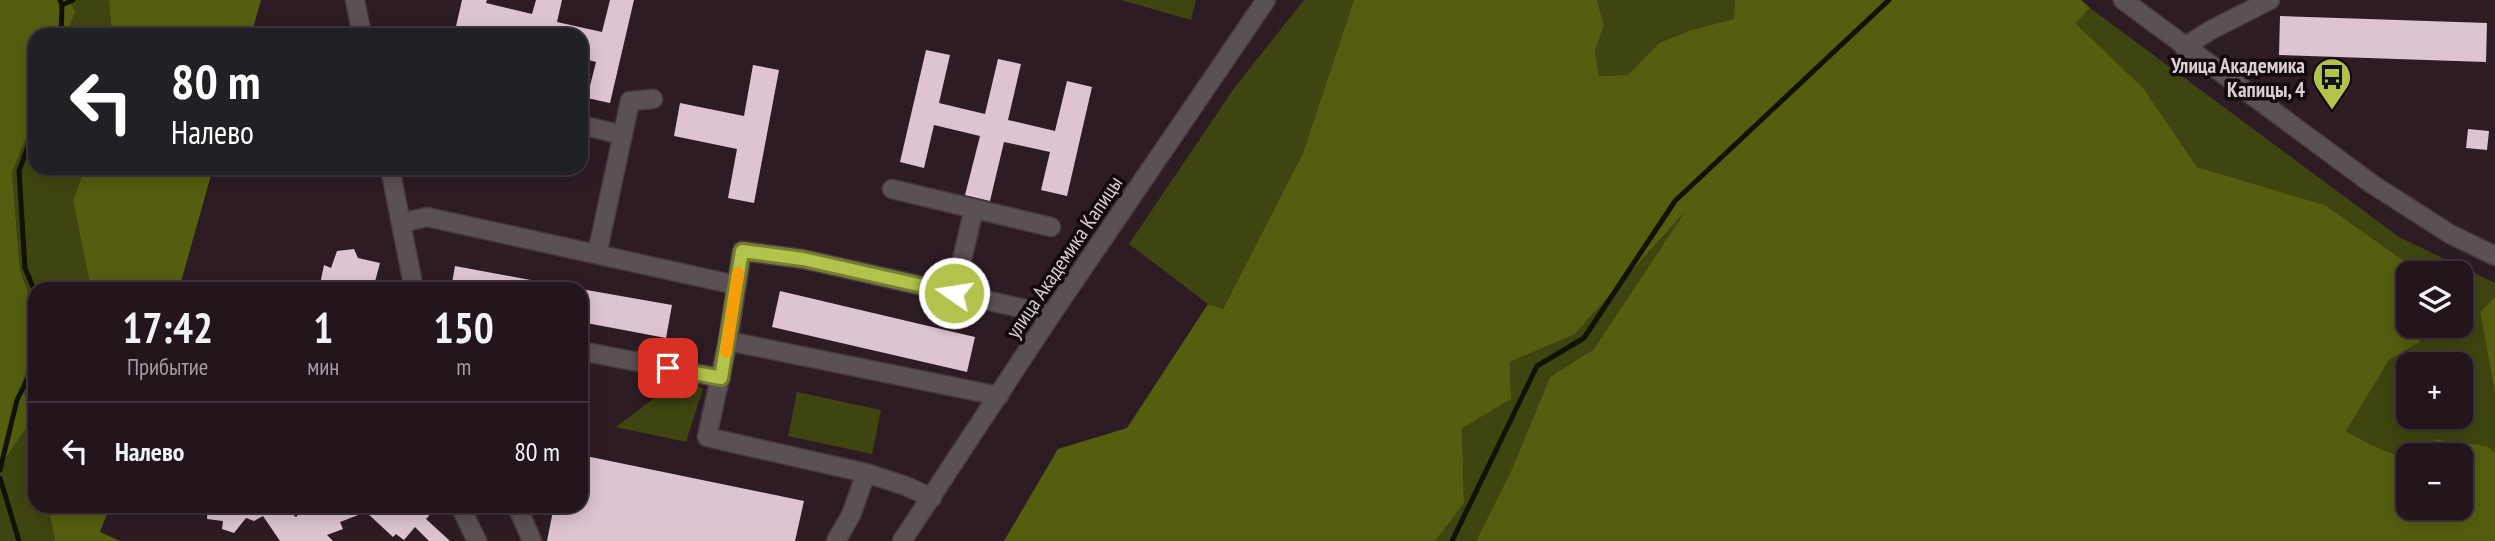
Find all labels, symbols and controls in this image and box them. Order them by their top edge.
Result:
text: 80 m [171,49,260,113]
place label: Улица Академика Капицы, 4 [2170,52,2305,103]
icon: left [56,56,147,147]
bus stop icon: Улица Академика Капицы, 4 [2311,56,2353,111]
text: Налево [171,111,254,153]
street label: улица Академика Капицы [1000,171,1128,343]
position arrow [917,256,991,330]
map controls [2396,261,2473,520]
button: layers [2396,261,2473,338]
text: 17:42 [122,300,213,355]
text: 1 [313,300,333,355]
text: 150 [434,300,494,355]
pin [638,338,698,398]
icon: arrive [649,349,687,387]
text: Прибытие [127,352,208,381]
text: мин [307,352,339,381]
text: m [456,352,471,381]
button: + [2396,352,2473,429]
icon: left [56,432,94,470]
text: Налево [115,435,184,468]
text: 80 m [514,435,560,468]
button: − [2396,443,2473,520]

